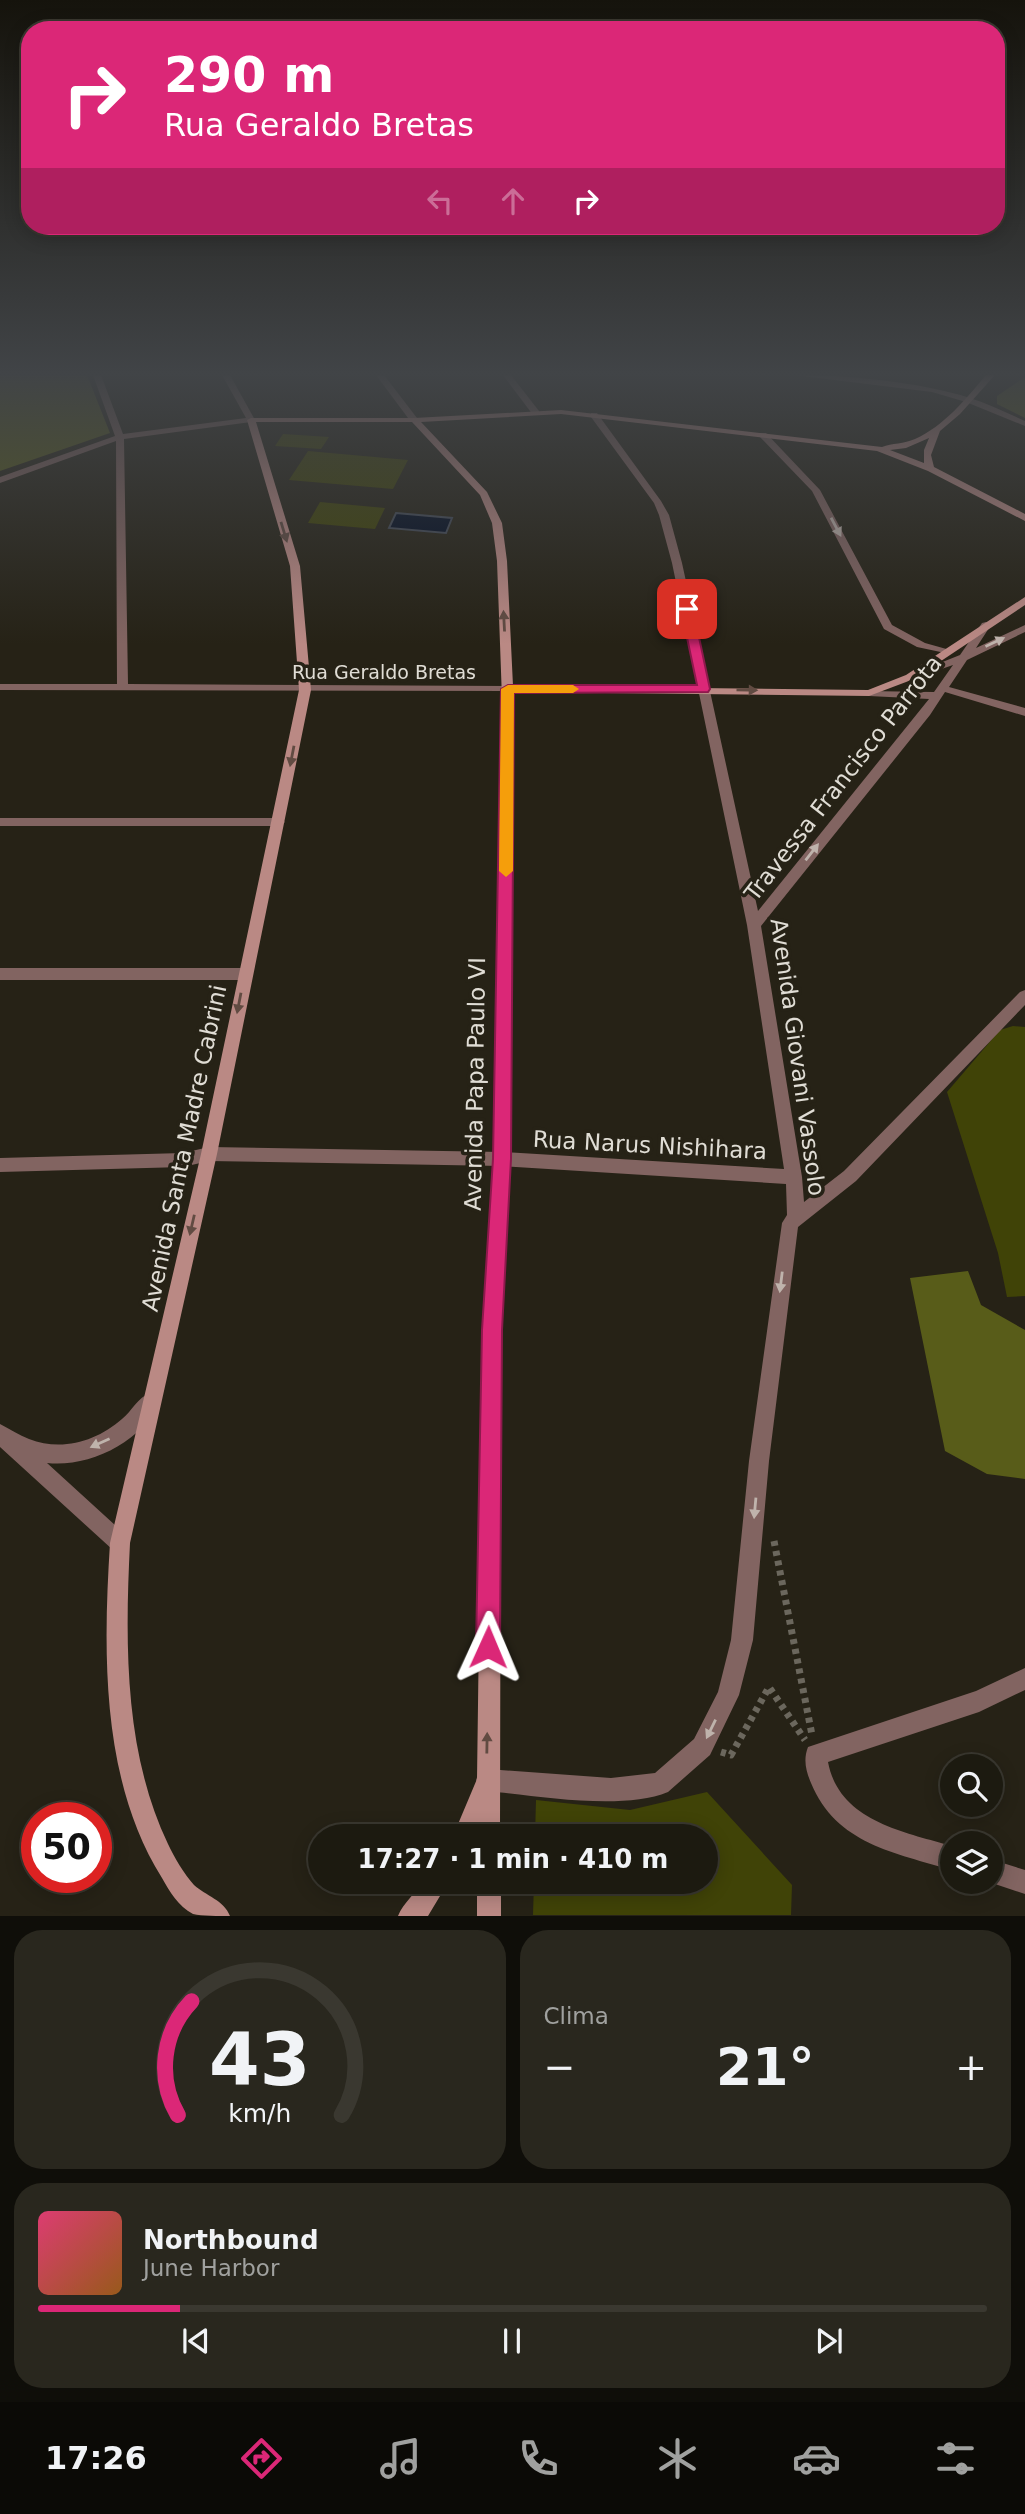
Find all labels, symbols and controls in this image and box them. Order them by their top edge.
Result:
text: 290 m [164,47,334,104]
icon: right [49,49,140,140]
text: Rua Geraldo Bretas [164,106,474,144]
icon: left [421,182,459,220]
icon: ahead [494,182,532,220]
icon: right [567,182,605,220]
one-way arrow [830,517,842,536]
one-way arrow [280,522,290,543]
pin [657,579,717,639]
icon: arrive [668,590,706,628]
one-way arrow [499,610,510,632]
one-way arrow [985,637,1005,648]
street label: Travessa Francisco Parrota [738,650,947,907]
street label: Rua Geraldo Bretas [292,661,476,683]
one-way arrow [737,684,759,696]
one-way arrow [286,745,297,767]
one-way arrow [804,844,819,862]
street label: Avenida Giovani Vassolo [766,917,830,1197]
street label: Avenida Papa Paulo VI [460,957,490,1211]
street label: Avenida Santa Madre Cabrini [137,982,231,1314]
one-way arrow [233,992,244,1014]
street label: Rua Narus Nishihara [532,1126,768,1164]
one-way arrow [186,1214,197,1236]
one-way arrow [776,1271,787,1293]
one-way arrow [89,1438,110,1449]
one-way arrow [749,1497,760,1519]
position arrow [451,1610,525,1684]
one-way arrow [706,1719,717,1739]
one-way arrow [481,1732,493,1754]
map controls [940,1754,1003,1894]
button: search [940,1754,1003,1817]
speed limit sign: 50 [21,1802,112,1893]
button: layers [940,1831,1003,1894]
text: 17:27 · 1 min · 410 m [358,1844,668,1874]
text: Clima [544,2003,609,2029]
text: 43 [209,2018,310,2103]
text: 21° [716,2037,814,2097]
text: − [544,2045,575,2089]
text: + [955,2045,987,2089]
text: km/h [228,2099,291,2128]
text: Northbound [143,2225,319,2255]
text: June Harbor [143,2255,279,2281]
icon: previous [177,2322,215,2360]
icon: pause [493,2322,531,2360]
icon: next [810,2322,848,2360]
icon: directions [237,2434,286,2483]
icon: music [376,2434,425,2483]
icon: phone [514,2434,563,2483]
icon: climate [653,2434,702,2483]
icon: car [792,2434,841,2483]
icon: filters [931,2434,980,2483]
text: 17:26 [45,2439,147,2477]

